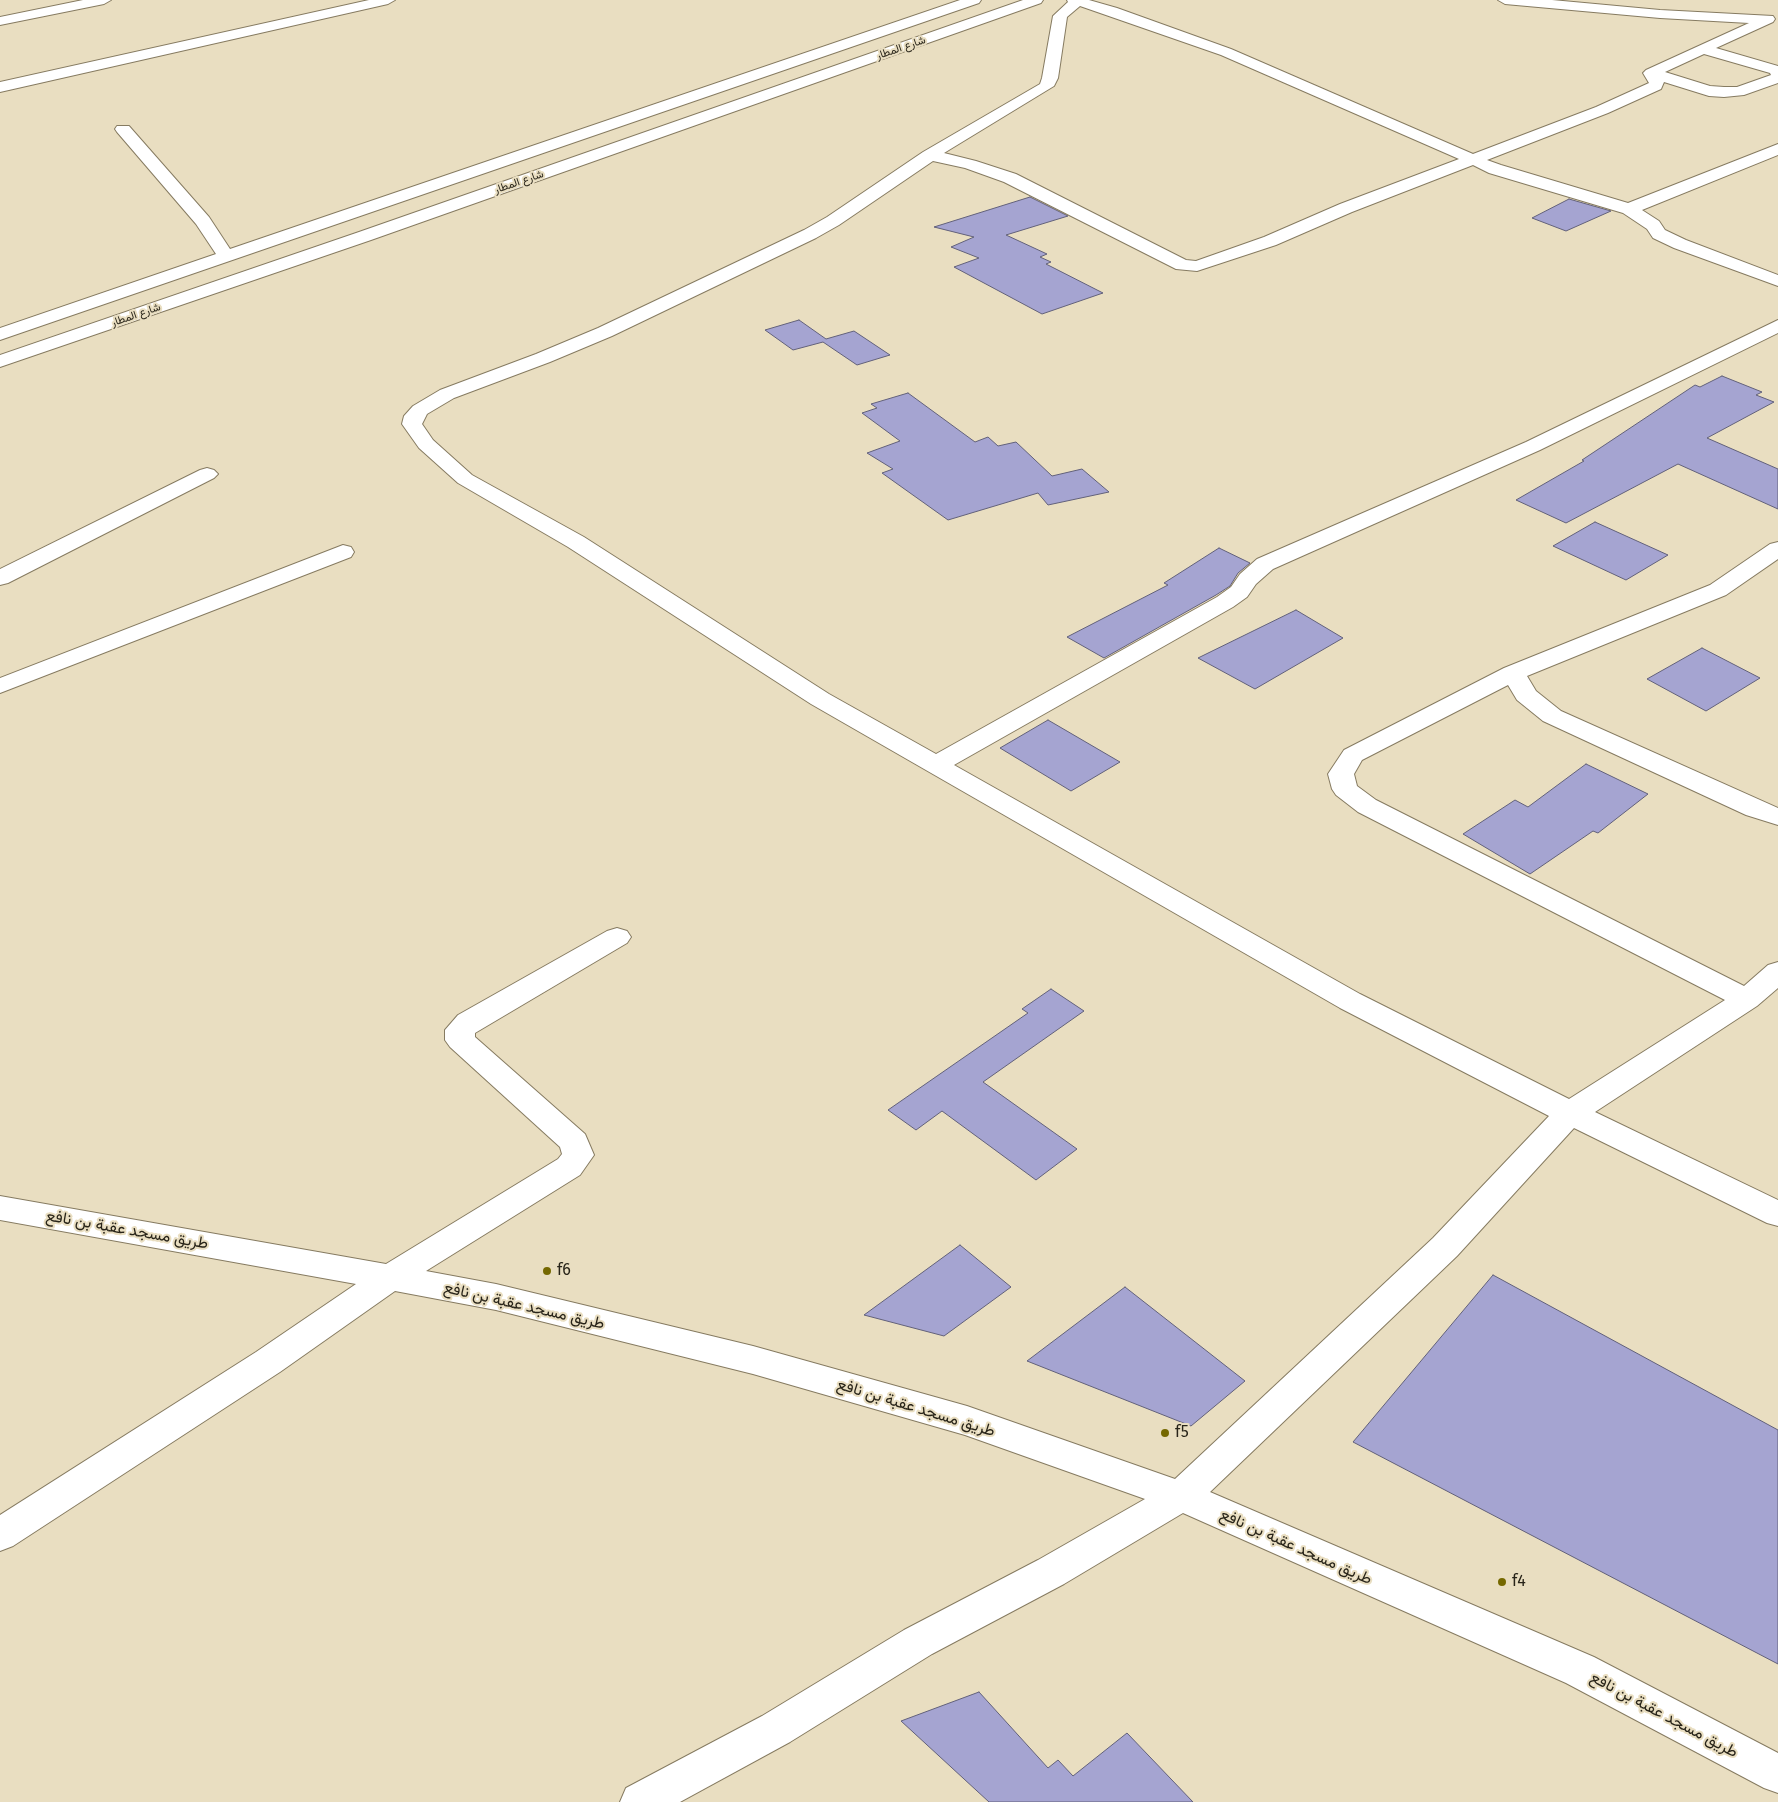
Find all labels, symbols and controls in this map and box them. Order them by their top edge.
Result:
street label: شارع المطار [875,33,927,63]
street label: شارع المطار [493,167,545,197]
street label: شارع المطار [110,300,162,330]
street label: طريق مسجد عقبة بن نافع [44,1206,210,1254]
place label: f6 [557,1261,571,1281]
marker: f6 [541,1265,553,1277]
street label: طريق مسجد عقبة بن نافع [442,1278,606,1334]
street label: طريق مسجد عقبة بن نافع [835,1375,997,1441]
place label: f5 [1175,1423,1189,1443]
marker: f5 [1159,1427,1171,1439]
street label: طريق مسجد عقبة بن نافع [1217,1505,1375,1589]
place label: f4 [1512,1572,1526,1592]
marker: f4 [1496,1576,1508,1588]
street label: طريق مسجد عقبة بن نافع [1587,1668,1741,1762]

